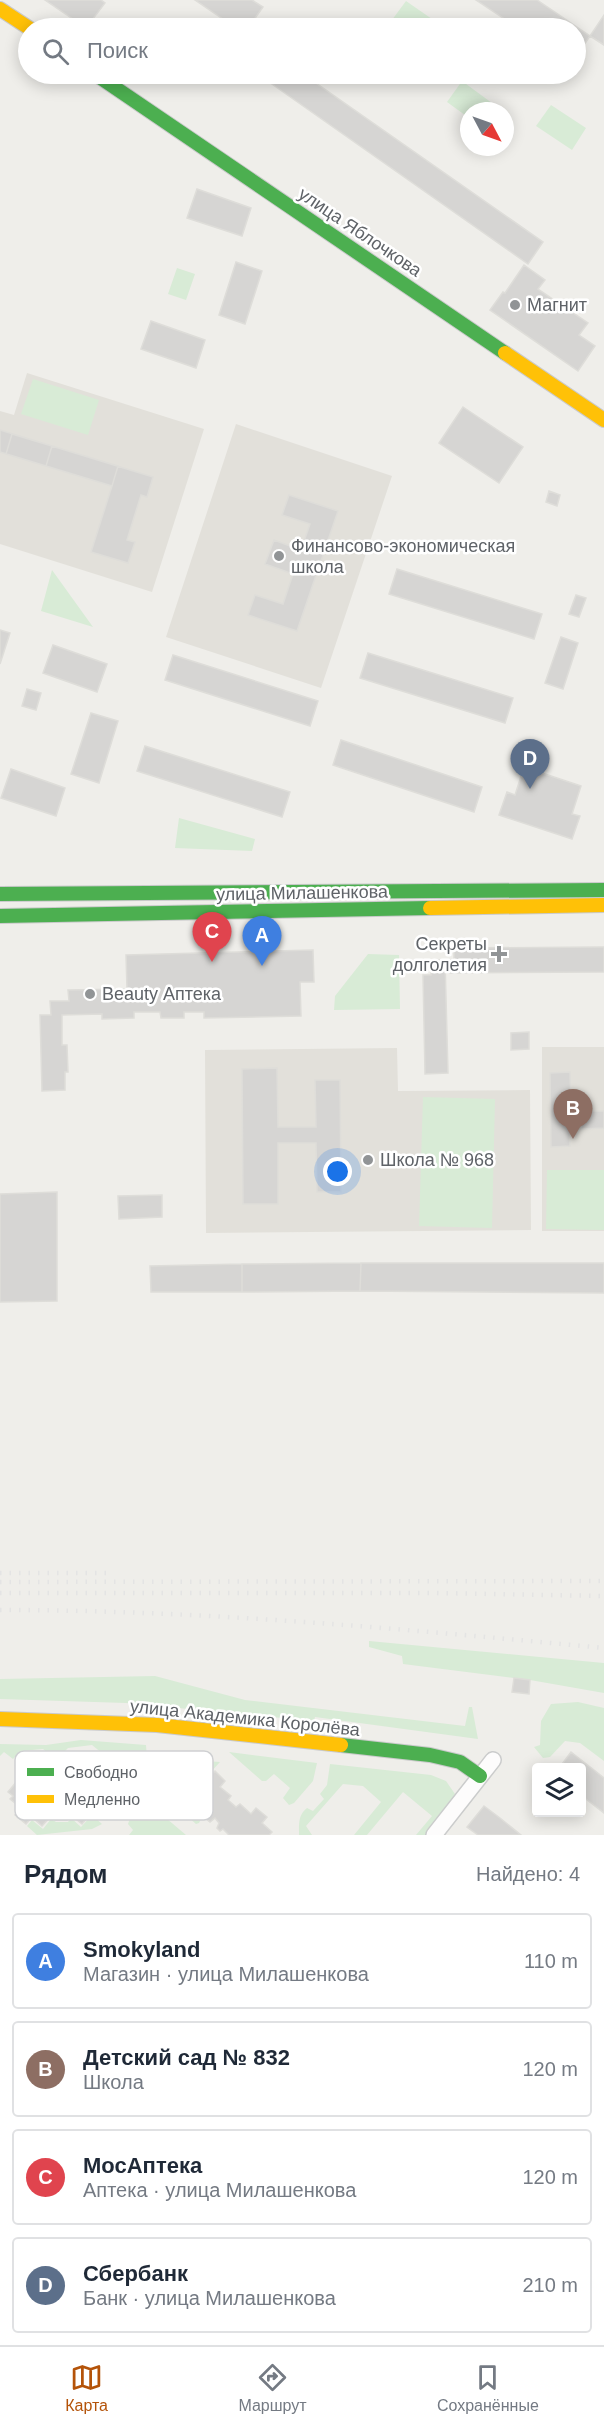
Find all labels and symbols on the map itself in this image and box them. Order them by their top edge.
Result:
north arrow [460,102,514,156]
street label: улица Яблочкова [295,183,426,281]
place label: Магнит [527,295,587,315]
marker: Магнит [508,298,522,312]
place label: Финансово-экономическая школа [291,536,515,577]
marker: Финансово-экономическая школа [272,549,286,563]
pin: D [510,740,550,789]
street label: улица Милашенкова [216,881,389,904]
pin: C [192,912,232,962]
pin: A [242,916,282,966]
place label: Секреты долголетия [393,934,487,975]
marker: Секреты долголетия [492,947,506,961]
place label: Beauty Аптека [102,984,222,1004]
marker: Beauty Аптека [83,987,97,1001]
pin: B [554,1090,592,1139]
place label: Школа № 968 [380,1150,494,1170]
marker: Школа № 968 [361,1153,375,1167]
your location [323,1157,352,1186]
street label: улица Академика Королёва [129,1696,362,1740]
legend [15,1751,213,1820]
text: Свободно [64,1764,138,1781]
text: Медленно [64,1791,140,1808]

